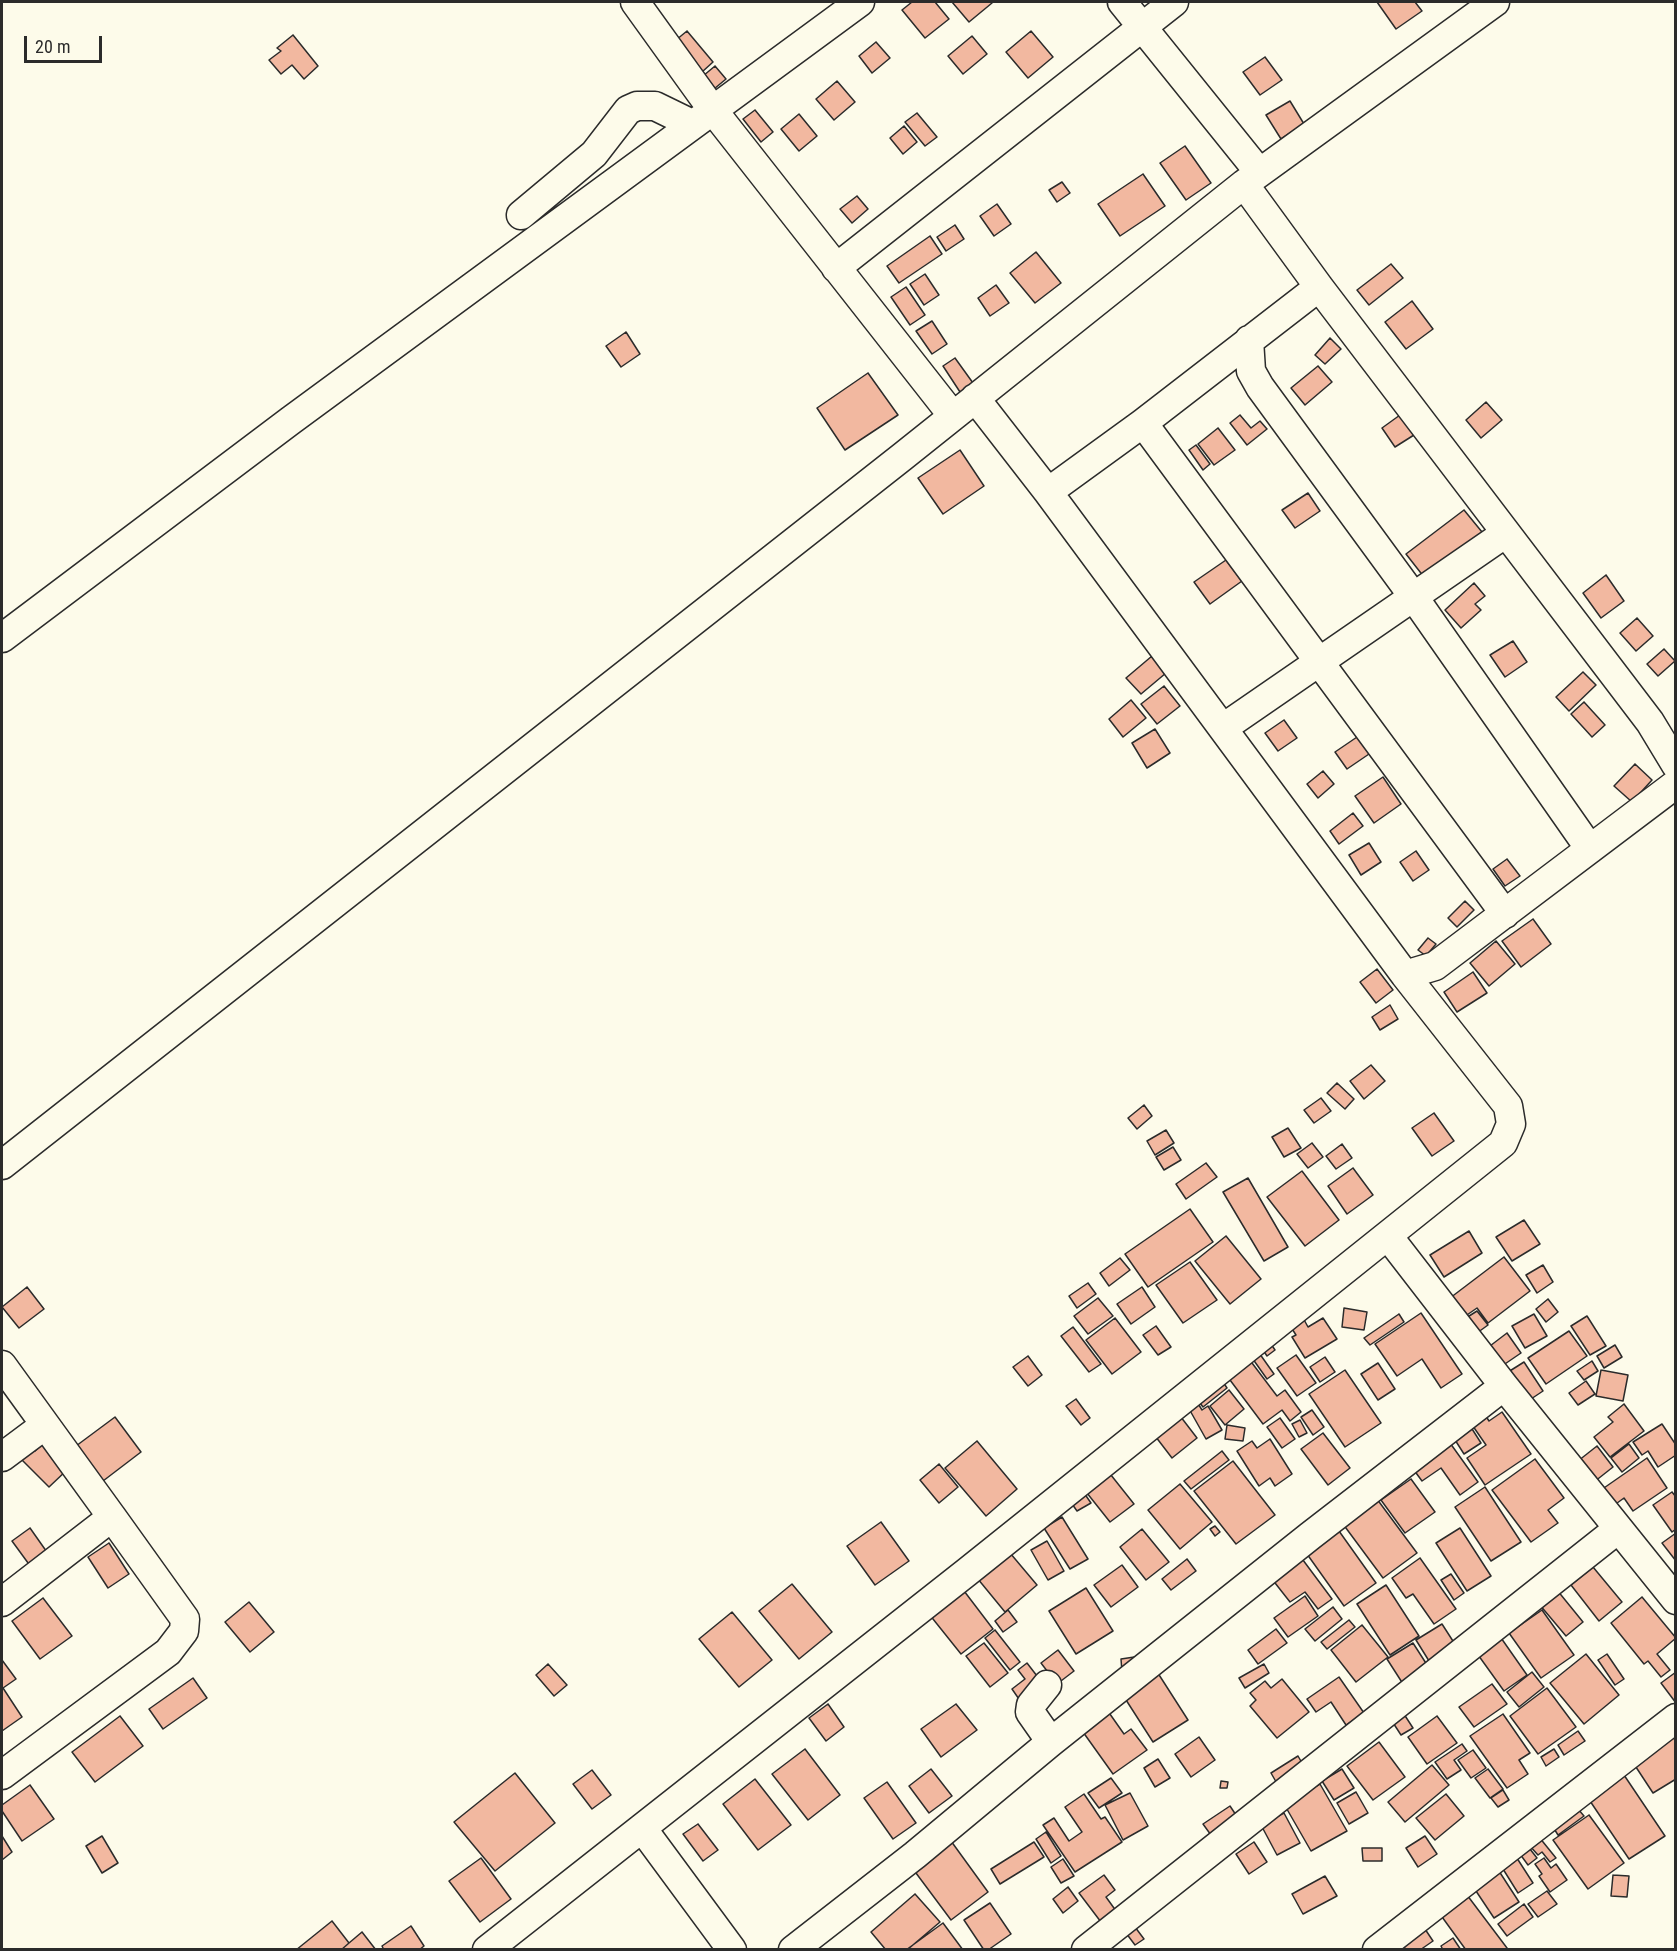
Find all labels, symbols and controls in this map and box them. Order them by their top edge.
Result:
scale bar [27,24,105,62]
text: 20 m [35,36,70,57]

